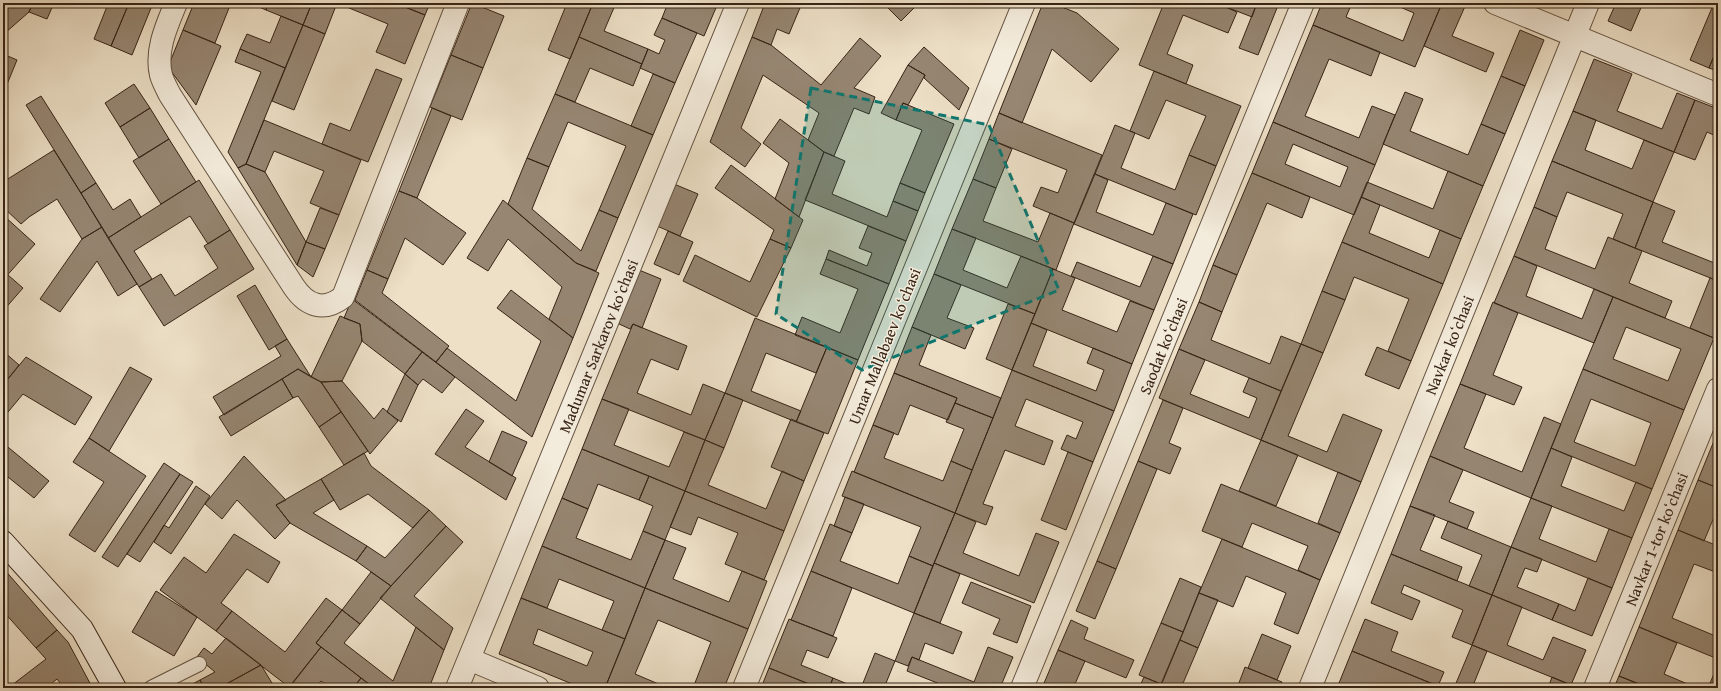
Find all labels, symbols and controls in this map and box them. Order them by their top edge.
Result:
street label: Madumar Sarkarov koʻchasi [552,255,644,437]
street label: Umar Mallabaev koʻchasi [842,264,927,428]
street label: Navkar koʻchasi [1418,291,1480,398]
street label: Saodat koʻchasi [1133,293,1194,398]
street label: Navkar 1-tor koʻchasi [1618,468,1694,610]

